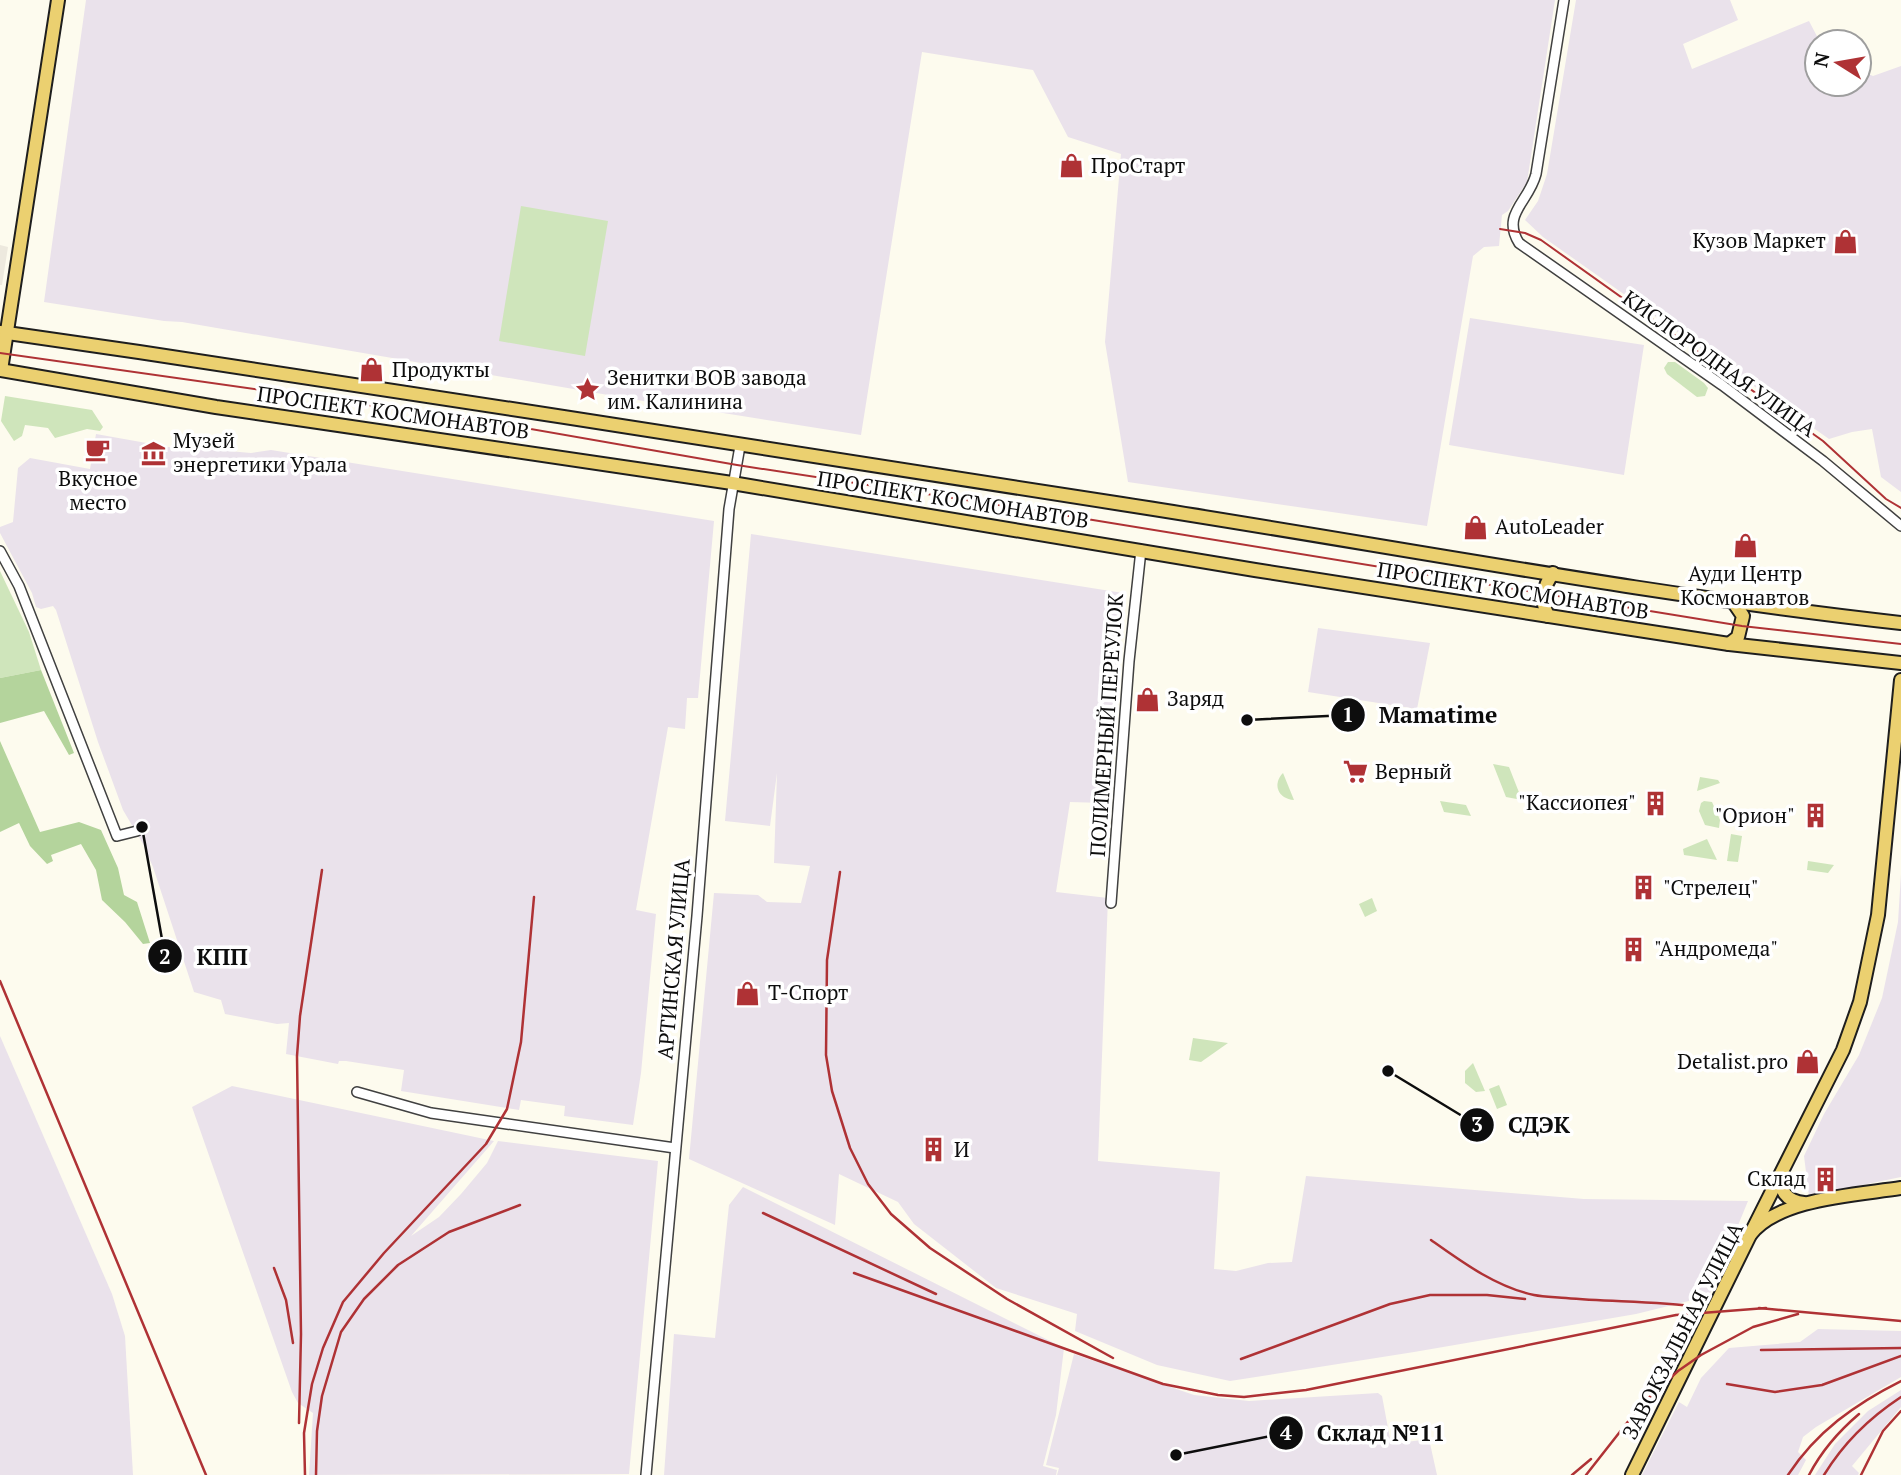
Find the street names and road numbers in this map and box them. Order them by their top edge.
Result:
street label: КИСЛОРОДНАЯ УЛИЦА [1617,283,1822,443]
street label: ПРОСПЕКТ КОСМОНАВТОВ [255,379,531,445]
street label: ПРОСПЕКТ КОСМОНАВТОВ [815,464,1091,534]
street label: ПРОСПЕКТ КОСМОНАВТОВ [1375,555,1651,625]
street label: ПОЛИМЕРНЫЙ ПЕРЕУЛОК [1083,592,1129,858]
street label: АРТИНСКАЯ УЛИЦА [650,857,696,1061]
street label: ЗАВОКЗАЛЬНАЯ УЛИЦА [1615,1217,1749,1444]

